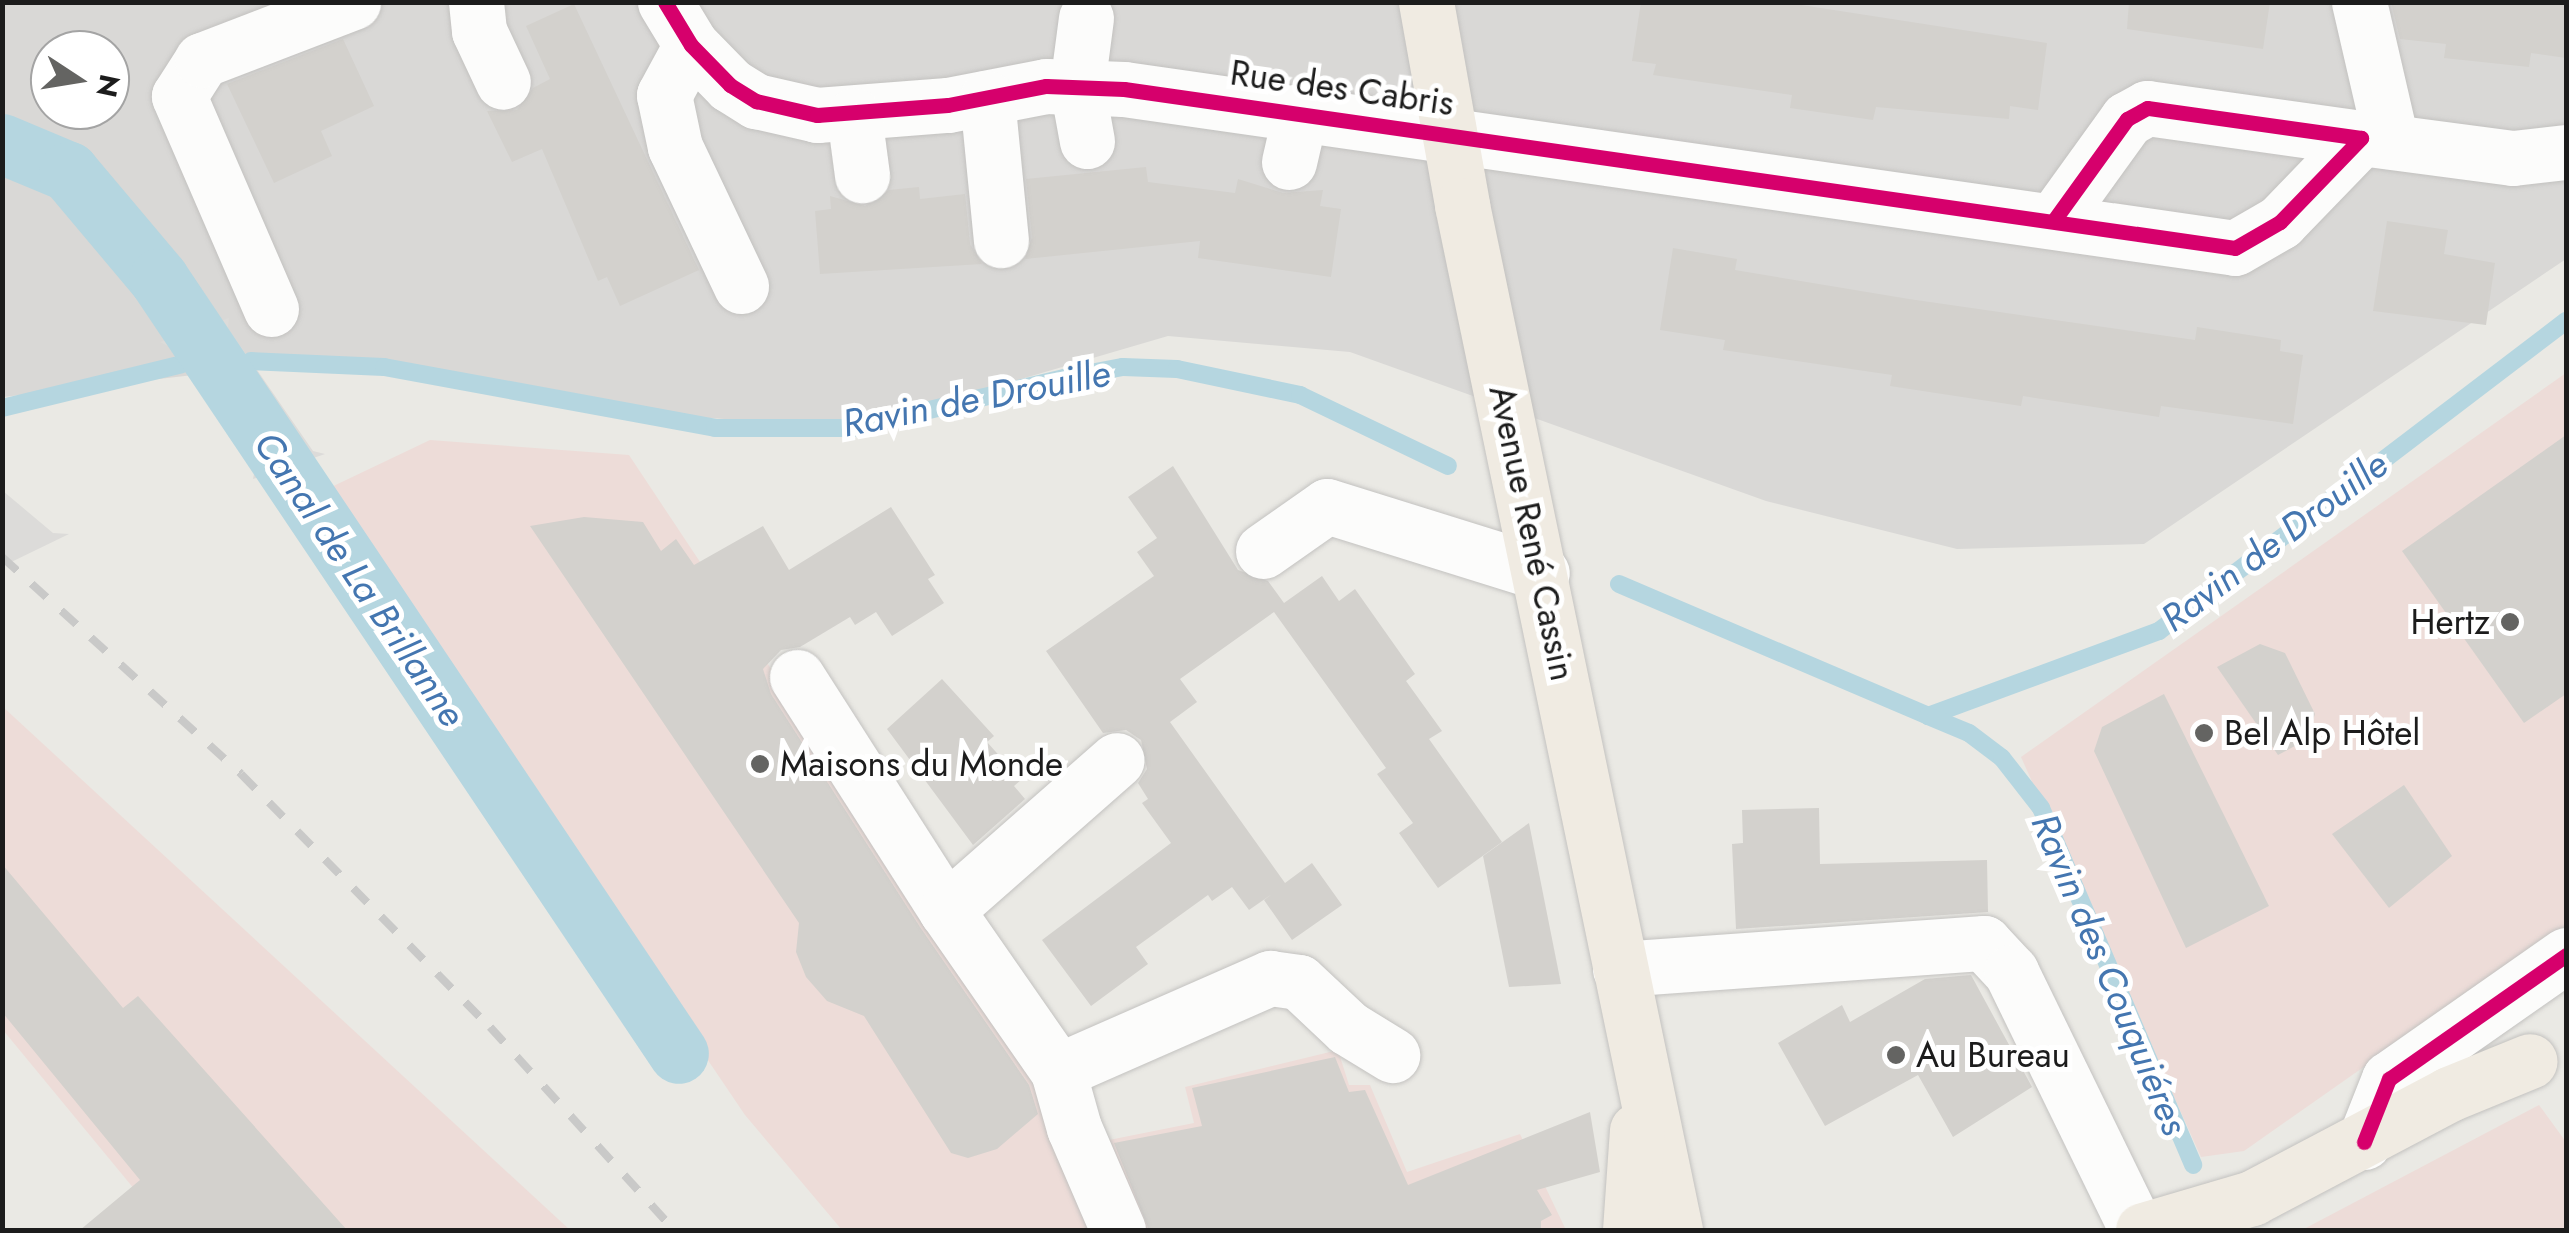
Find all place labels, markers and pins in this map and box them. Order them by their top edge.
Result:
place label: Hertz [2410,601,2490,643]
marker: Hertz [2499,611,2521,633]
place label: Bel Alp Hôtel [2224,712,2420,754]
marker: Bel Alp Hôtel [2193,722,2215,744]
place label: Maisons du Monde [780,743,1063,785]
marker: Maisons du Monde [749,753,771,775]
place label: Au Bureau [1916,1034,2070,1076]
marker: Au Bureau [1885,1044,1907,1066]

